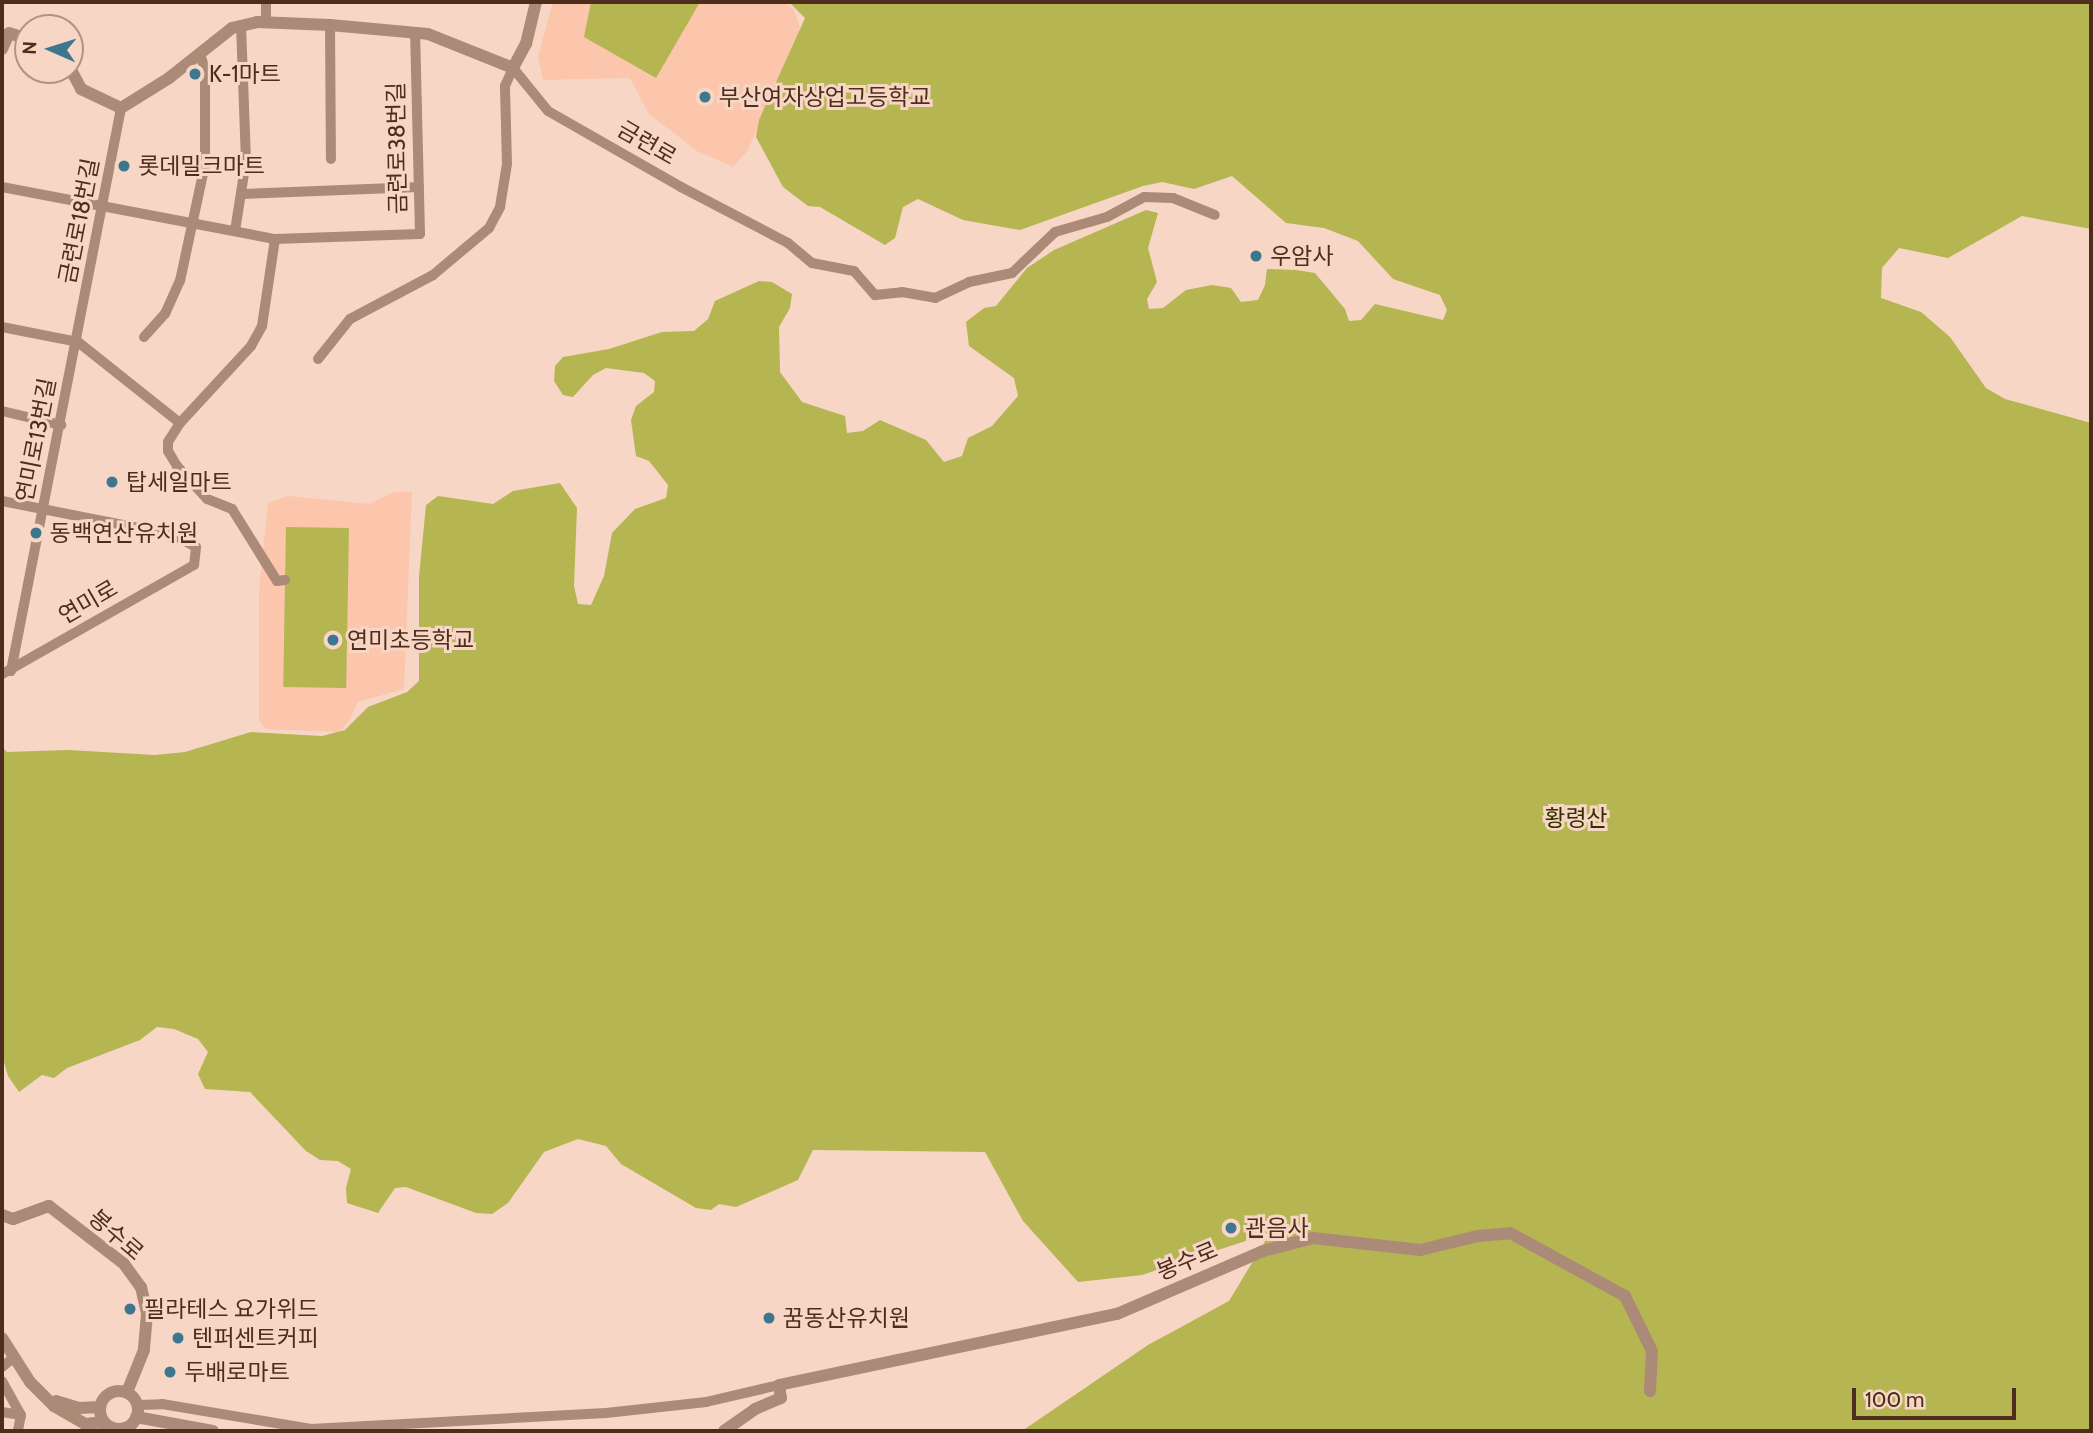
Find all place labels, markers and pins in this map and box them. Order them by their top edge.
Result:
place label: K-1마트 [209,60,281,88]
marker: K-1마트 [187,66,203,82]
place label: 부산여자상업고등학교 [719,83,931,111]
marker: 부산여자상업고등학교 [697,89,713,105]
place label: 롯데밀크마트 [138,152,265,180]
marker: 롯데밀크마트 [116,158,132,174]
place label: 우암사 [1270,242,1333,270]
marker: 우암사 [1248,248,1264,264]
place label: 탑세일마트 [126,468,232,496]
marker: 탑세일마트 [104,474,120,490]
place label: 동백연산유치원 [50,519,198,547]
marker: 동백연산유치원 [28,525,44,541]
place label: 연미초등학교 [347,626,474,654]
marker: 연미초등학교 [325,632,341,648]
place label: 관음사 [1245,1214,1308,1242]
marker: 관음사 [1223,1220,1239,1236]
place label: 필라테스 요가위드 [144,1295,318,1323]
marker: 필라테스 요가위드 [122,1301,138,1317]
place label: 꿈동산유치원 [783,1304,910,1332]
marker: 꿈동산유치원 [761,1310,777,1326]
place label: 텐퍼센트커피 [192,1324,319,1352]
marker: 텐퍼센트커피 [170,1330,186,1346]
place label: 두배로마트 [184,1358,290,1386]
marker: 두배로마트 [162,1364,178,1380]

